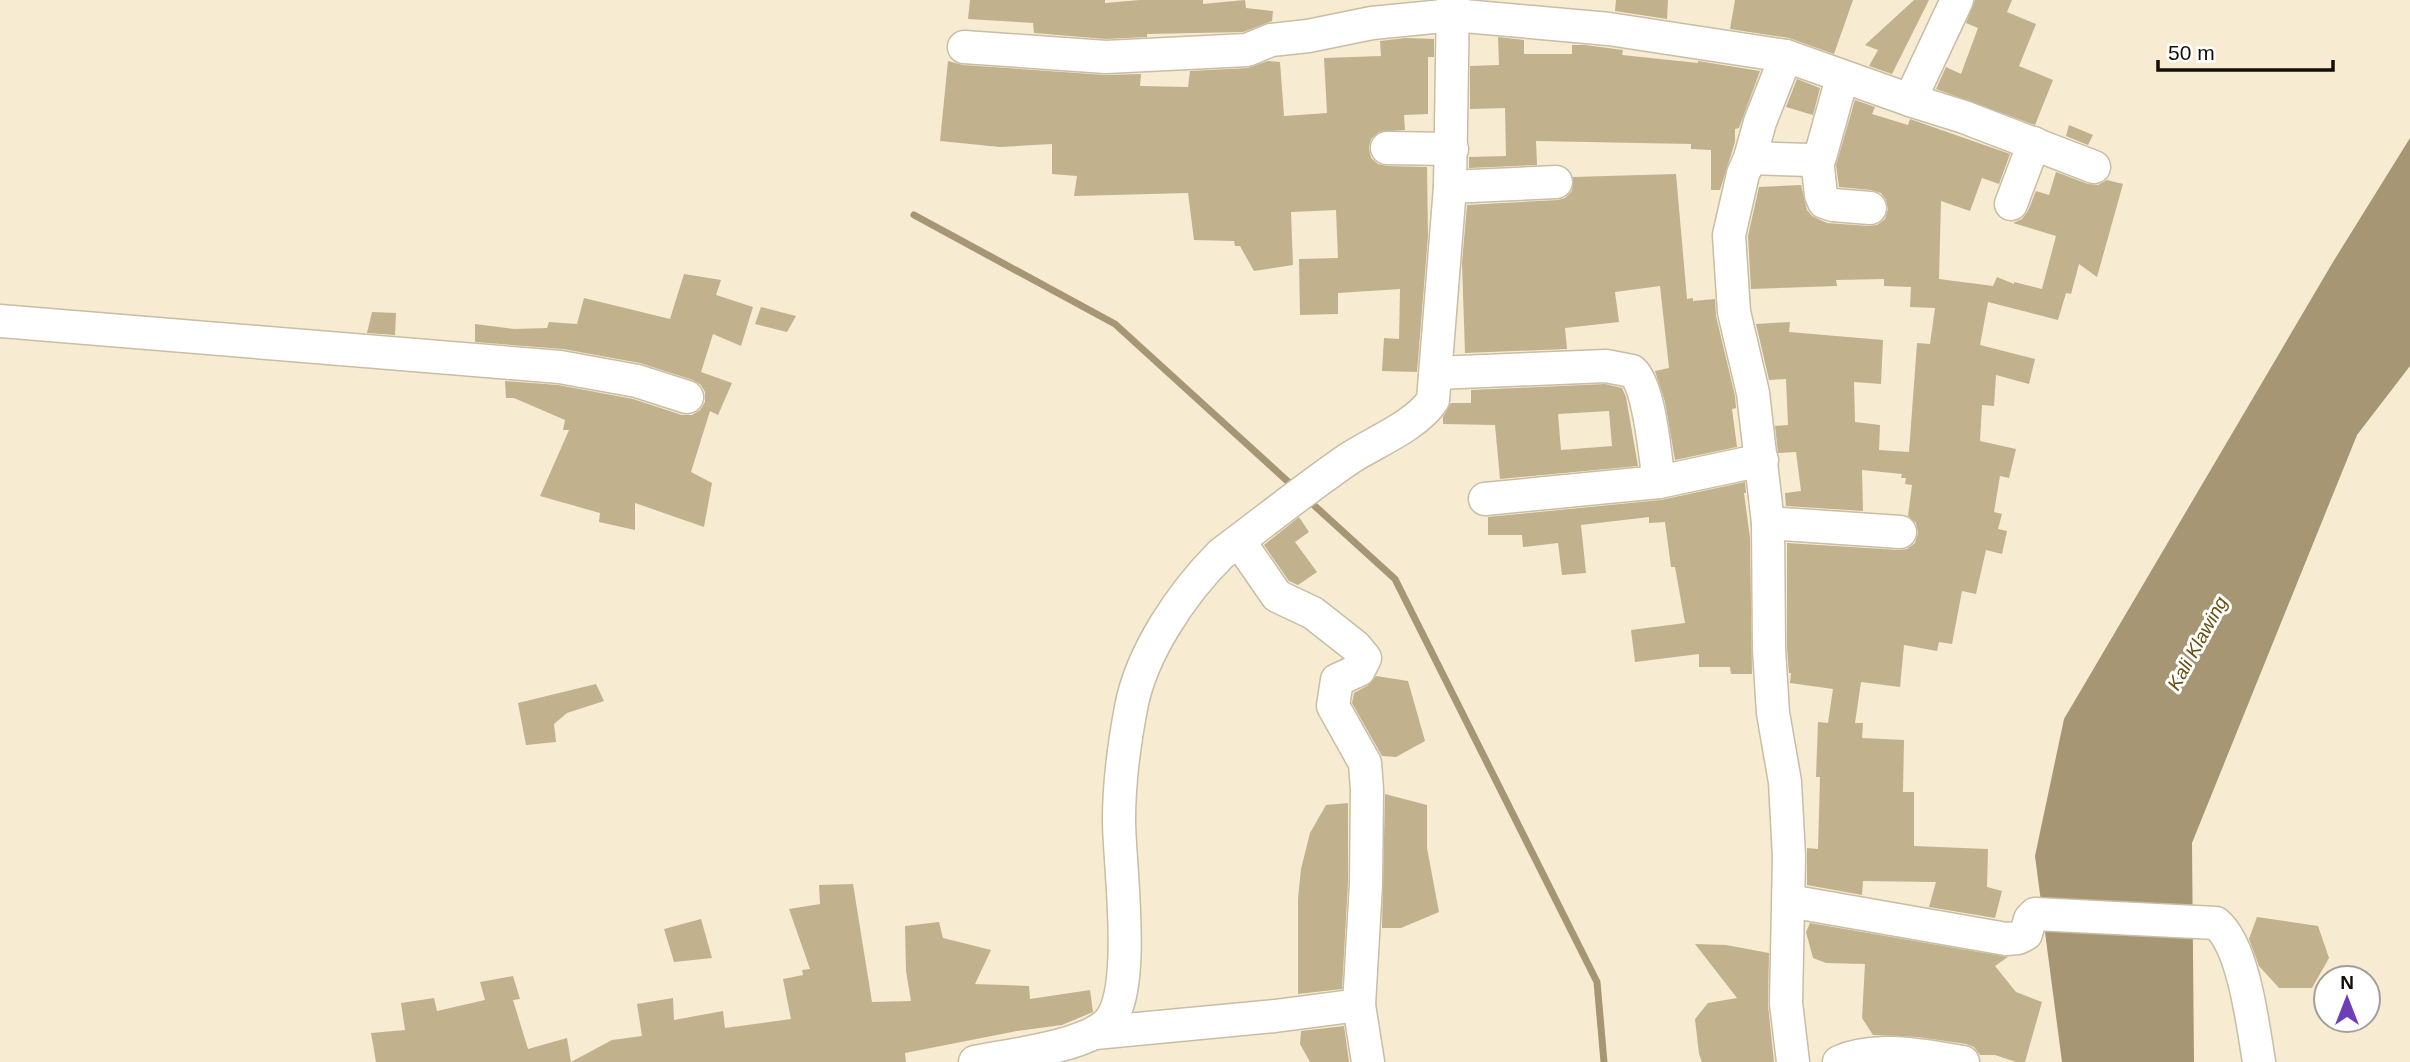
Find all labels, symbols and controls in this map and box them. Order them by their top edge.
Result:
scale bar [2158,28,2333,72]
text: 50 m [2168,41,2215,64]
water label: Kali Klawing [2163,593,2232,694]
north arrow [2312,964,2382,1034]
text: N [2340,972,2354,993]

